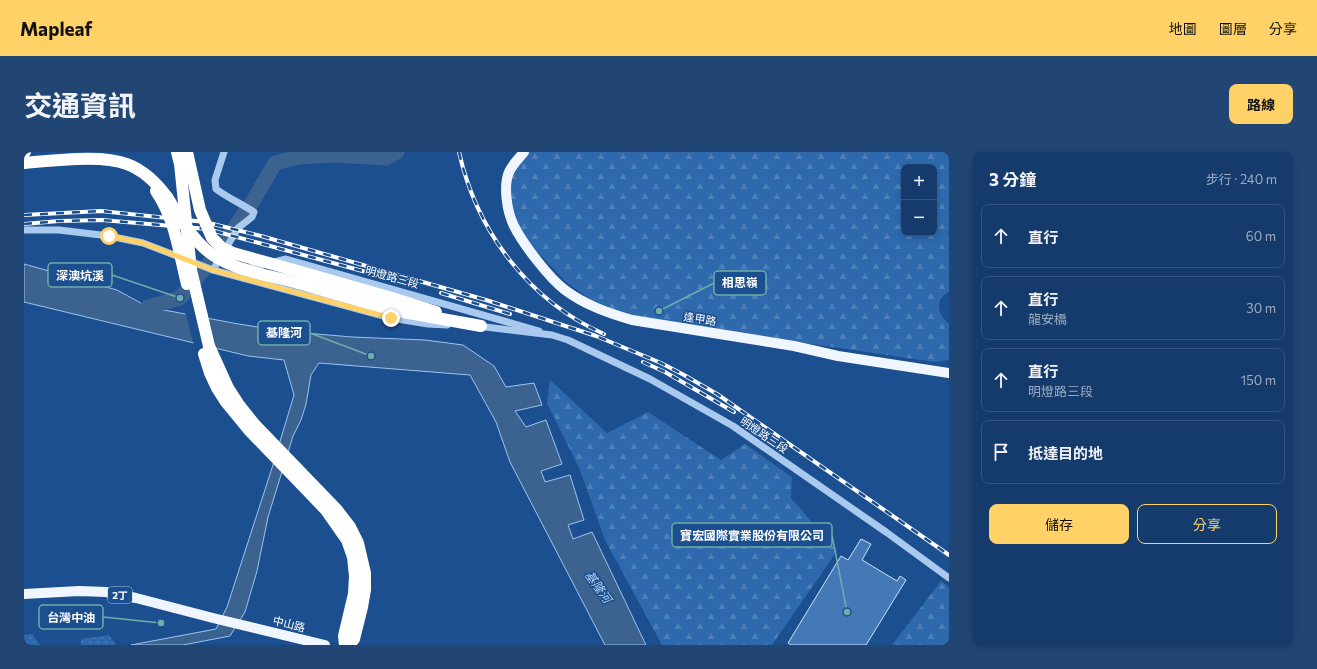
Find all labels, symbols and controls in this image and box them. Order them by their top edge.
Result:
text: Mapleaf [20,17,92,40]
text: 地圖 [1169,20,1197,37]
text: 圖層 [1219,20,1247,37]
text: 分享 [1269,20,1297,37]
button: 路線 [1229,84,1293,124]
text: 交通資訊 [24,88,136,122]
map controls [901,164,937,236]
button: + [901,164,937,200]
text: 3 分鐘 [989,169,1036,190]
text: 步行 · 240 m [1206,171,1277,187]
button: − [901,200,937,236]
icon: ahead [990,225,1012,247]
route start [100,227,118,245]
text: 直行 [1028,228,1058,246]
text: 60 m [1246,228,1276,244]
callout: 深澳坑溪 [48,263,112,287]
street label: 明燈路三段 [364,263,420,290]
text: 深澳坑溪 [56,268,104,282]
callout: 相思嶺 [714,271,766,295]
text: 相思嶺 [722,275,758,289]
text: 直行 [1028,290,1058,308]
icon: ahead [990,297,1012,319]
text: 30 m [1246,300,1276,316]
route end [382,309,400,327]
street label: 逢甲路 [683,310,717,328]
text: 龍安橋 [1028,311,1067,327]
callout: 基隆河 [258,321,310,345]
text: 基隆河 [266,325,302,339]
text: 直行 [1028,362,1058,380]
icon: ahead [990,369,1012,391]
text: 150 m [1241,372,1276,388]
text: 明燈路三段 [1028,383,1093,399]
street label: 明燈路三段 [738,414,791,455]
icon: arrive [990,441,1012,463]
text: 抵達目的地 [1028,444,1103,462]
button: 儲存 [989,504,1129,544]
button: 分享 [1137,504,1277,544]
callout: 寶宏國際實業股份有限公司 [672,523,832,547]
text: 寶宏國際實業股份有限公司 [680,528,824,542]
water label: 基隆河 [583,568,616,607]
road number: 2丁 [108,587,132,603]
callout: 台灣中油 [39,605,103,629]
text: 台灣中油 [47,610,95,624]
street label: 中山路 [272,613,307,634]

